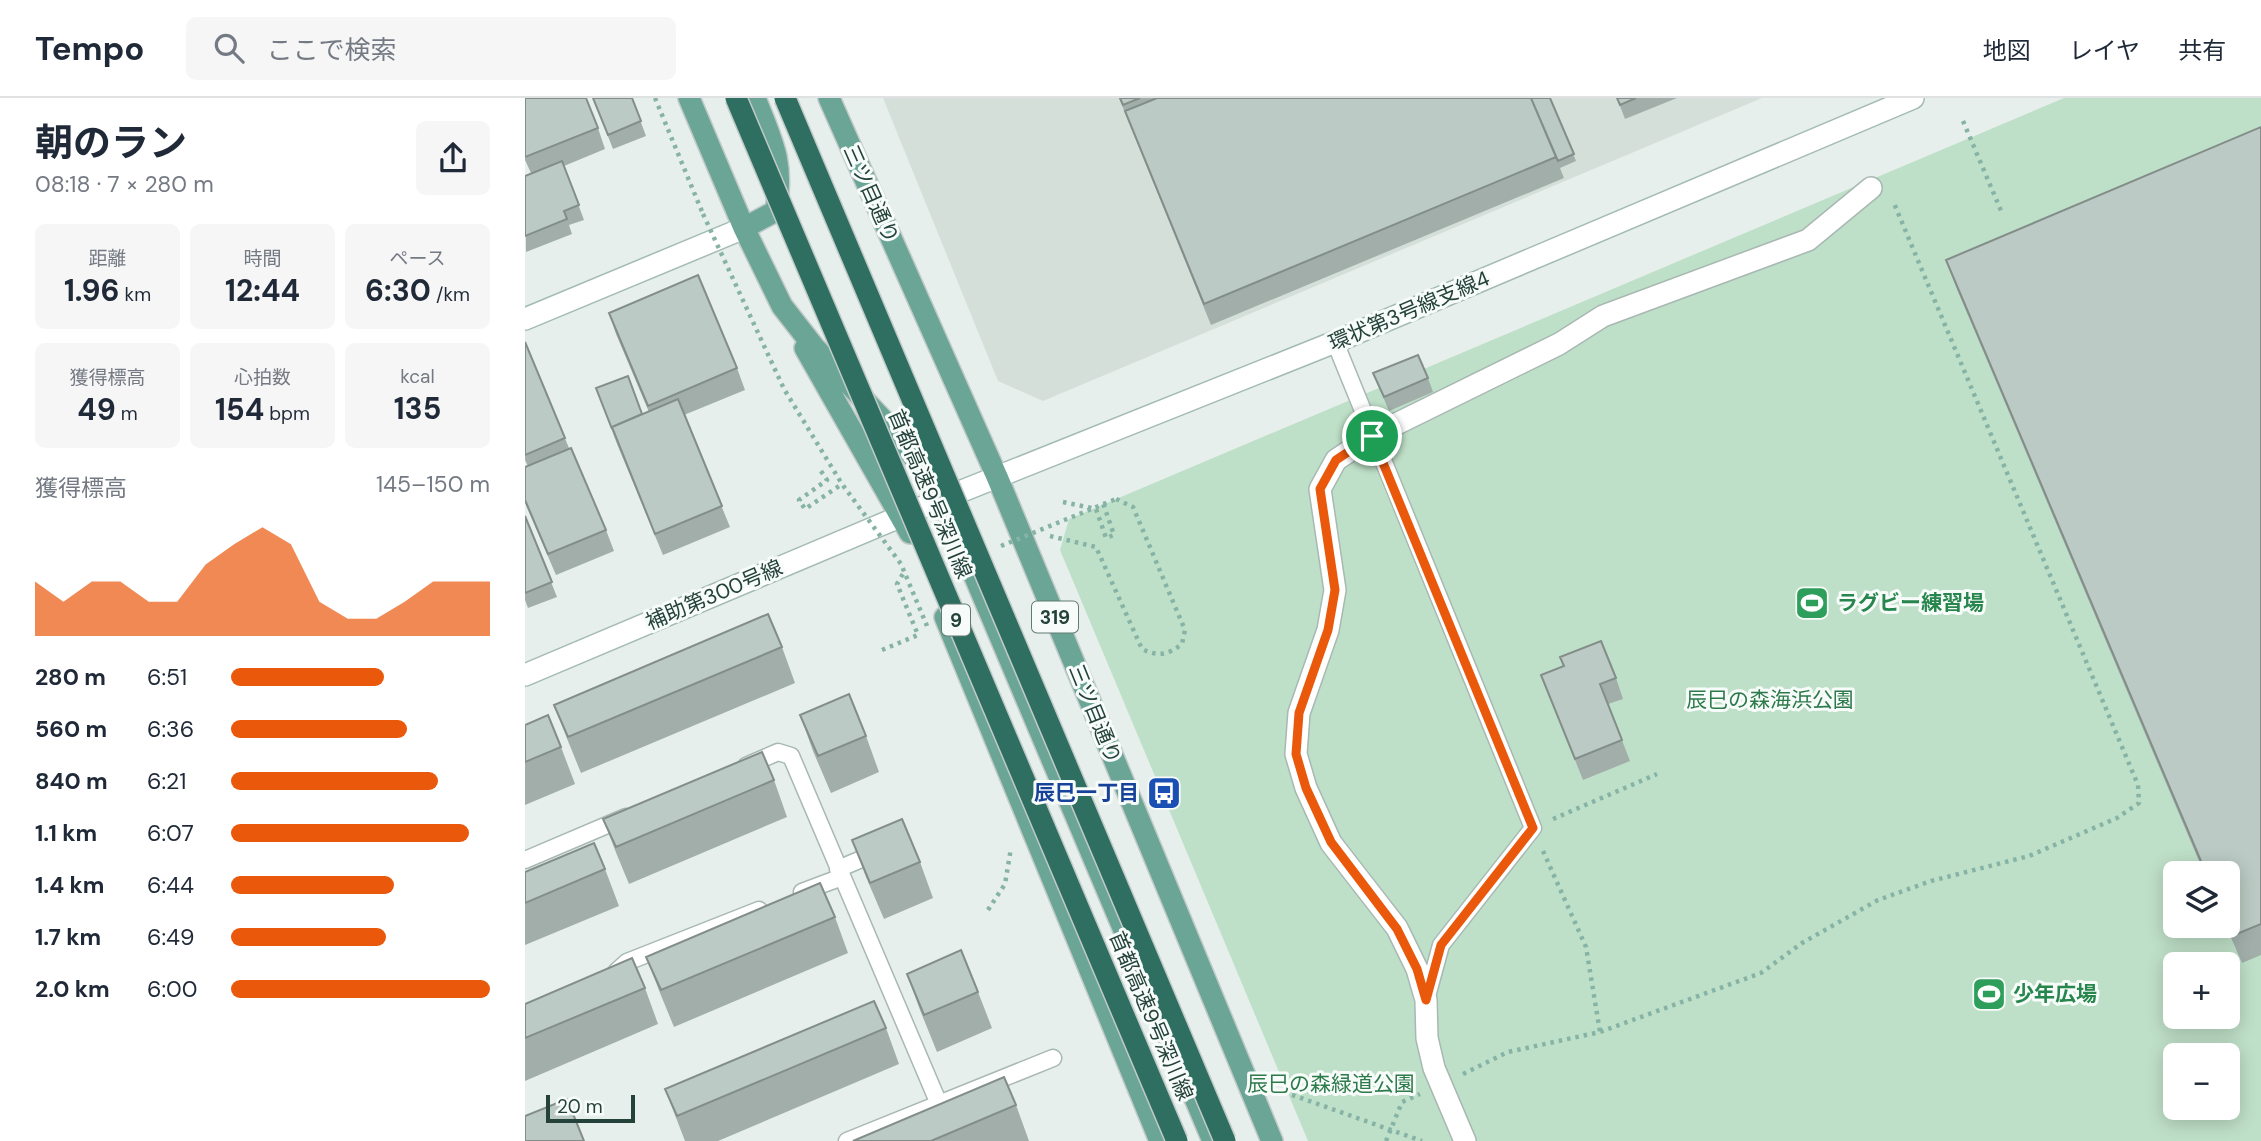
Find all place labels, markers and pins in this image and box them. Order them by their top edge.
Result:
pin [1342,406,1402,466]
sports icon: ラグビー練習場 [1793,584,1831,622]
place label: ラグビー練習場 [1837,589,1984,617]
bus stop icon: 辰巳一丁目 [1145,774,1183,812]
place label: 辰巳一丁目 [1034,779,1139,807]
sports icon: 少年広場 [1970,975,2008,1013]
place label: 少年広場 [2013,980,2097,1008]

